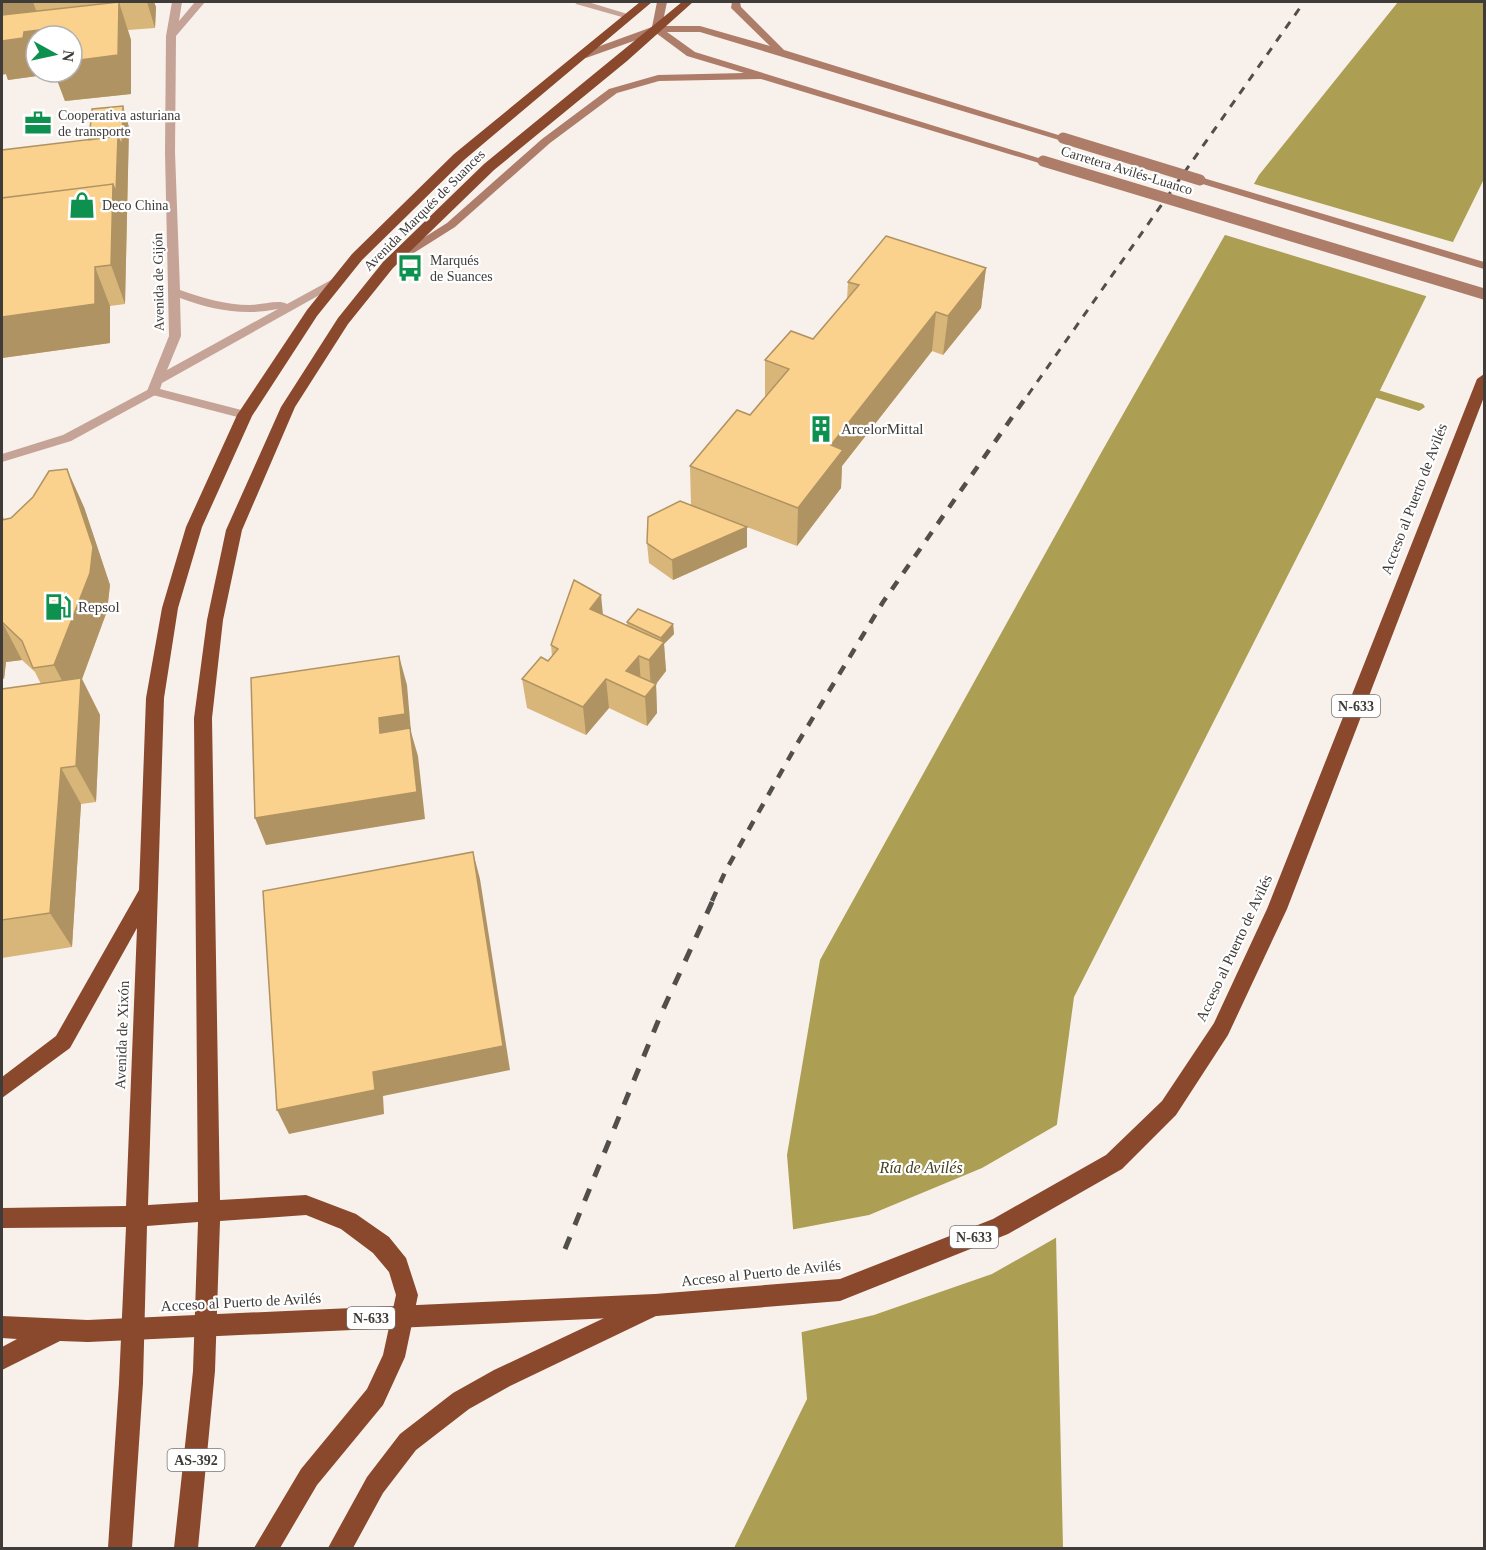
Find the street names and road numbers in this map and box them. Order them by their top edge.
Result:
street label: Carretera Avilés-Luanco [1059,143,1195,198]
street label: Avenida Marqués de Suances [360,146,488,274]
street label: Avenida de Gijón [150,233,167,331]
street label: Acceso al Puerto de Avilés [1378,421,1450,577]
road number: N-633 [1332,695,1380,717]
street label: Acceso al Puerto de Avilés [1193,872,1275,1024]
street label: Avenida de Xixón [112,980,132,1090]
road number: N-633 [950,1226,998,1248]
street label: Acceso al Puerto de Avilés [680,1257,842,1289]
street label: Acceso al Puerto de Avilés [160,1290,322,1314]
road number: N-633 [347,1307,395,1329]
road number: AS-392 [168,1449,224,1471]

